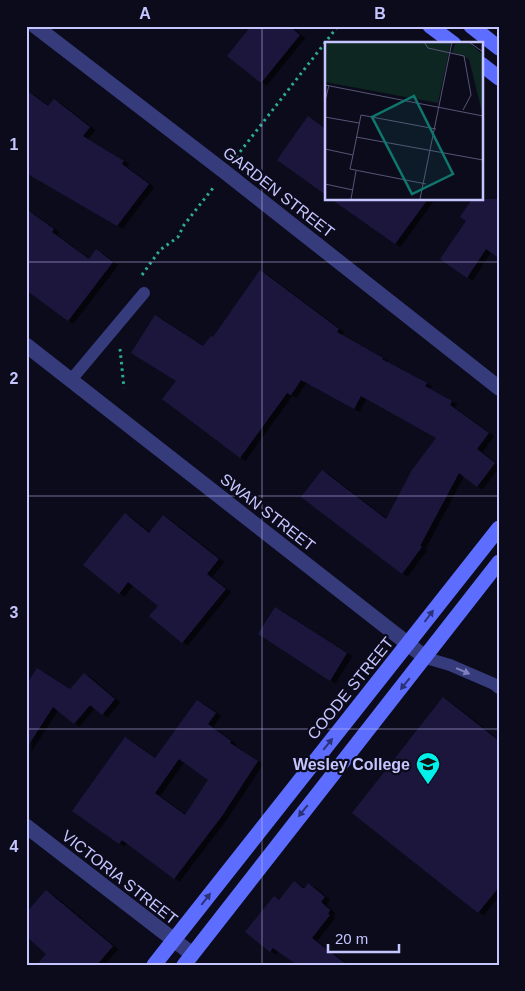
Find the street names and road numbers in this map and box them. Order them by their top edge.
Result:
street label: GARDEN STREET [220,144,338,241]
street label: SWAN STREET [217,470,318,555]
street label: COODE STREET [304,634,397,743]
street label: VICTORIA STREET [59,827,181,928]

